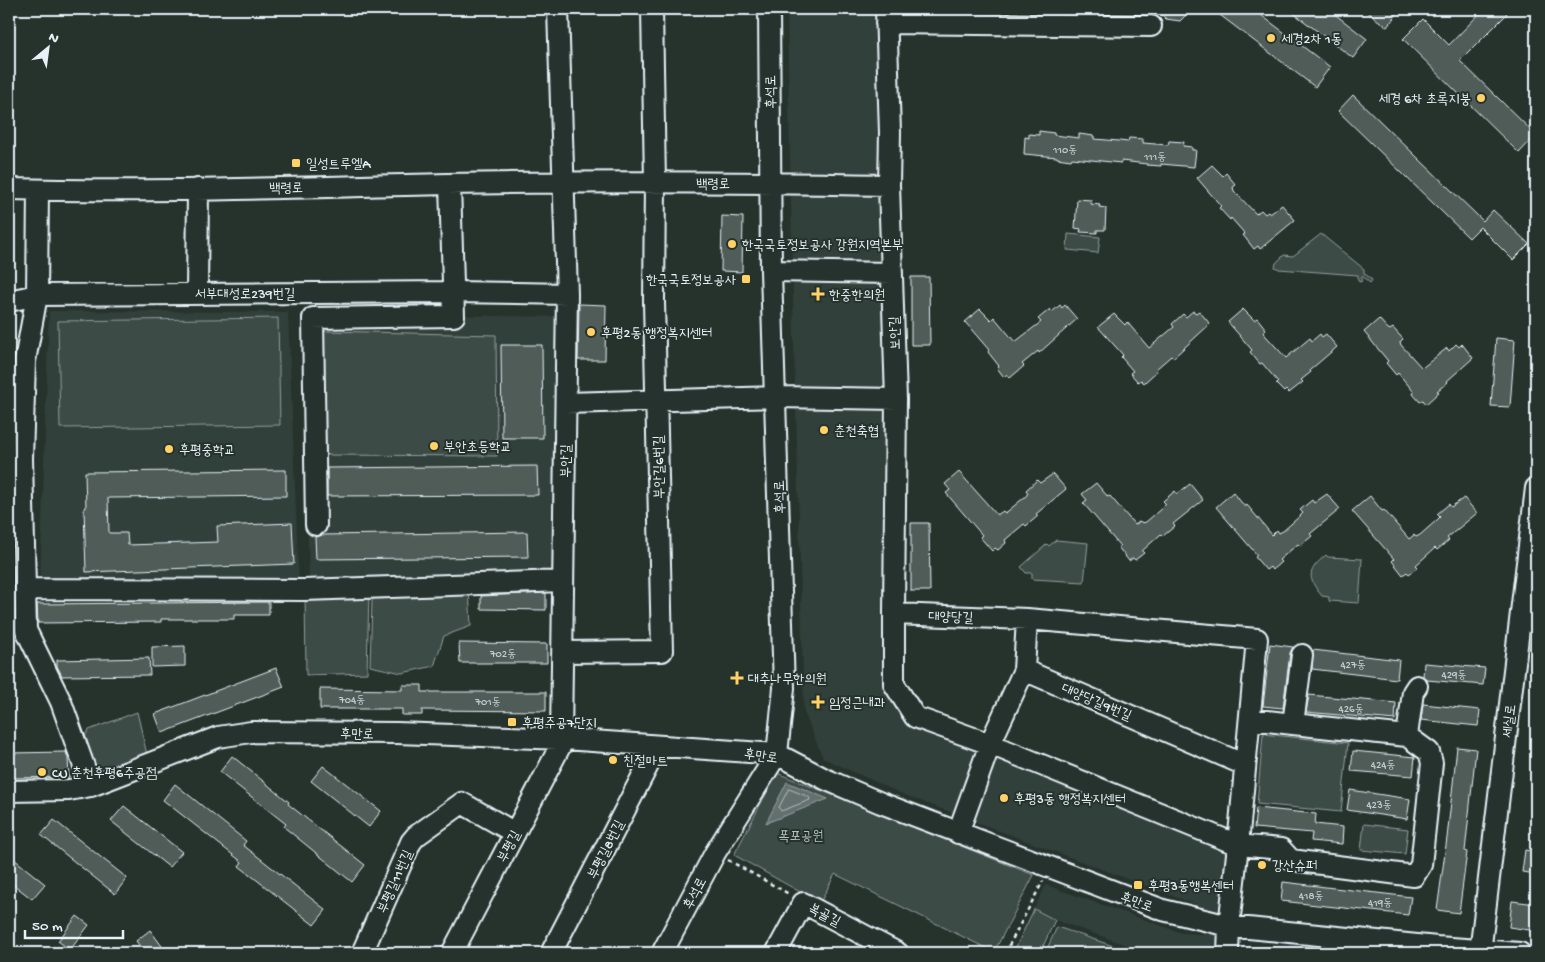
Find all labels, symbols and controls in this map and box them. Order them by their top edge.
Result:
north arrow [22,22,72,72]
text: N [45,29,61,48]
marker: 세경2차 1동 [1265,32,1277,44]
place label: 세경2차 1동 [1281,32,1342,49]
street label: 후석로 [764,75,781,109]
place label: 세경 6차 초록지붕 [1378,92,1471,109]
marker: 세경 6차 초록지붕 [1475,92,1487,104]
house number: 110동 [1052,145,1077,157]
house number: 111동 [1143,152,1166,164]
marker: 일성트루엘A [290,157,302,169]
place label: 일성트루엘A [306,157,371,174]
street label: 백령로 [696,177,730,194]
street label: 백령로 [269,181,303,198]
marker: 한국국토정보공사 강원지역본부 [726,238,738,250]
place label: 한국국토정보공사 강원지역본부 [742,238,903,255]
place label: 한국국토정보공사 [646,273,737,290]
marker: 한국국토정보공사 [740,273,752,285]
street label: 서부대성로239번길 [195,287,296,304]
marker: 한중한의원 [811,287,825,301]
place label: 한중한의원 [829,288,885,305]
street label: 보안길 [887,315,906,350]
marker: 후평2동 행정복지센터 [585,326,597,338]
place label: 후평2동 행정복지센터 [601,326,713,343]
marker: 춘천축협 [818,424,830,436]
place label: 춘천축협 [834,424,879,441]
street label: 부안길6번길 [651,434,670,499]
marker: 부안초등학교 [428,440,440,452]
place label: 부안초등학교 [444,440,512,457]
marker: 후평중학교 [163,443,175,455]
place label: 후평중학교 [179,443,235,460]
street label: 부안길 [559,443,576,478]
street label: 후석로 [772,480,791,514]
street label: 대양당길 [928,609,974,628]
house number: 702동 [489,649,516,661]
house number: 427동 [1340,660,1366,672]
house number: 429동 [1442,670,1467,682]
marker: 대추나무한의원 [730,671,744,685]
place label: 대추나무한의원 [748,672,827,689]
street label: 대양당길9번길 [1058,681,1134,726]
house number: 704동 [338,695,365,707]
marker: 임정근내과 [811,695,825,709]
place label: 임정근내과 [829,696,885,713]
house number: 701동 [474,697,501,709]
street label: 세실로 [1500,703,1521,739]
house number: 426동 [1338,704,1364,716]
marker: 후평주공7단지 [506,716,518,728]
place label: 후평주공7단지 [522,716,597,733]
street label: 후만로 [340,727,374,744]
street label: 후만로 [743,747,779,768]
marker: 친절마트 [607,754,619,766]
place label: 친절마트 [623,754,668,771]
house number: 424동 [1371,760,1395,772]
marker: CU 춘천후평6주공점 [36,766,48,778]
place label: CU 춘천후평6주공점 [52,766,157,783]
marker: 후평3동 행정복지센터 [998,792,1010,804]
place label: 후평3동 행정복지센터 [1014,792,1126,809]
house number: 423동 [1366,800,1392,812]
street label: 부평길8번길 [585,817,630,883]
street label: 부평길 [495,828,526,866]
park label: 폭포공원 [778,829,824,846]
street label: 부평길11번길 [375,847,418,916]
marker: 강산슈퍼 [1256,859,1268,871]
place label: 강산슈퍼 [1272,859,1317,876]
street label: 후석로 [681,875,712,913]
marker: 후평3동행복센터 [1132,879,1144,891]
place label: 후평3동행복센터 [1148,879,1234,896]
street label: 후만로 [1117,890,1155,917]
house number: 418동 [1299,891,1323,903]
house number: 419동 [1368,898,1392,910]
street label: 복골길 [805,901,843,932]
scale bar [25,907,122,939]
text: 50 m [32,918,63,936]

